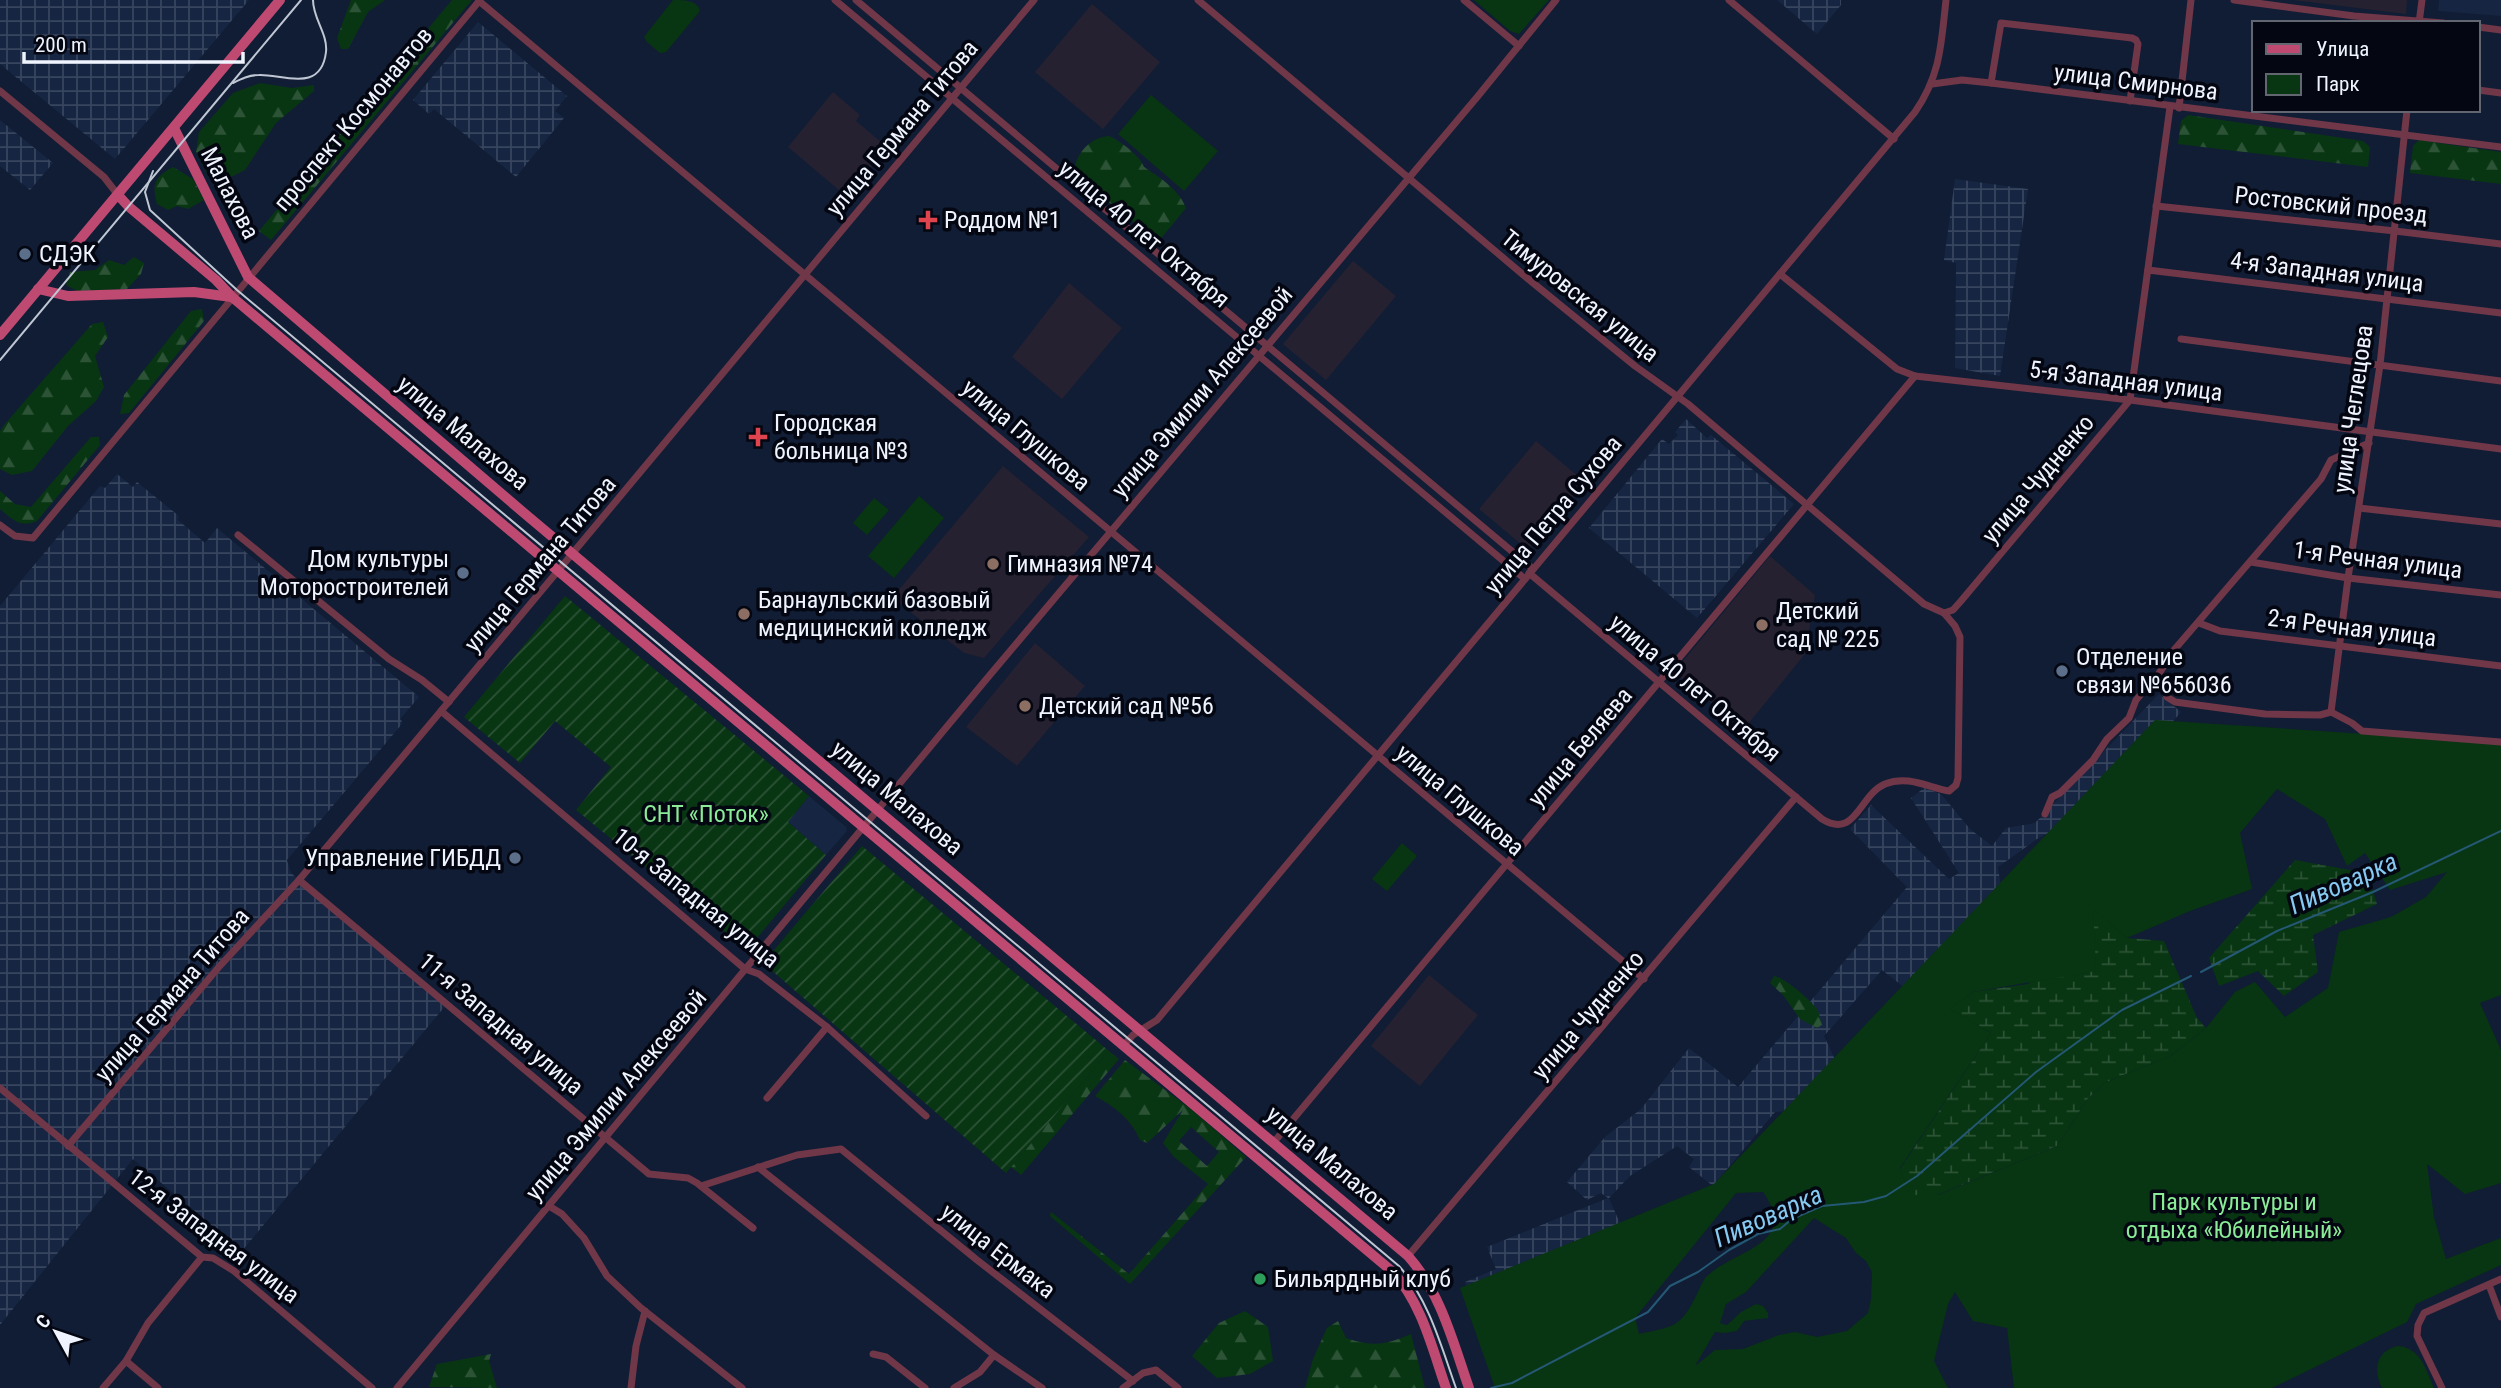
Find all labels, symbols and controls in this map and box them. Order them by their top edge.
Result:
scale bar [24,21,243,65]
street label: проспект Космонавтов [268,21,438,217]
legend [2252,21,2480,112]
text: 200 m [35,33,87,57]
street label: улица Германа Титова [820,34,984,222]
text: Улица [2316,37,2369,61]
street label: улица Смирнова [2053,58,2219,106]
text: Парк [2316,72,2360,96]
street label: Малахова [195,142,265,244]
street label: улица 40 лет Октября [1053,154,1235,314]
street label: Ростовский проезд [2233,181,2429,229]
place label: Роддом №1 [944,206,1061,234]
marker: Роддом №1 [918,210,938,230]
street label: Тимуровская улица [1496,224,1664,368]
place label: СДЭК [39,240,97,268]
marker: СДЭК [17,246,33,262]
street label: 4-я Западная улица [2229,246,2425,298]
street label: улица Эмилии Алексеевой [1106,281,1298,503]
street label: улица Чеглецова [2327,323,2379,495]
street label: 5-я Западная улица [2028,355,2224,407]
street label: улица Малахова [392,370,534,496]
street label: улица Глушкова [956,373,1096,497]
place label: Городская больница №3 [774,409,908,465]
street label: улица Чудненко [1976,409,2100,549]
marker: Городская больница №3 [748,427,768,447]
street label: улица Петра Сухова [1479,430,1627,600]
street label: улица Германа Титова [458,470,622,658]
street label: 1-я Речная улица [2292,536,2464,584]
place label: Дом культуры Моторостроителей [260,545,449,601]
place label: Гимназия №74 [1007,550,1153,578]
marker: Гимназия №74 [985,556,1001,572]
marker: Дом культуры Моторостроителей [455,565,471,581]
place label: Барнаульский базовый медицинский колледж [758,586,990,642]
place label: Детский сад № 225 [1776,597,1879,653]
street label: 2-я Речная улица [2266,604,2438,652]
marker: Барнаульский базовый медицинский колледж [736,606,752,622]
street label: улица 40 лет Октября [1604,608,1786,768]
marker: Детский сад № 225 [1754,617,1770,633]
place label: Отделение связи №656036 [2076,643,2232,699]
marker: Отделение связи №656036 [2054,663,2070,679]
street label: улица Беляева [1522,682,1638,812]
place label: Детский сад №56 [1039,692,1214,720]
marker: Детский сад №56 [1017,698,1033,714]
street label: улица Малахова [826,735,968,861]
street label: улица Глушкова [1390,738,1530,862]
park label: СНТ «Поток» [643,800,769,828]
street label: 10-я Западная улица [607,822,785,974]
place label: Управление ГИБДД [305,844,501,872]
water label: Пивоварка [2284,846,2402,920]
marker: Управление ГИБДД [507,850,523,866]
street label: улица Германа Титова [89,903,255,1087]
street label: улица Чудненко [1526,945,1650,1085]
street label: 11-я Западная улица [413,947,589,1101]
street label: улица Эмилии Алексеевой [520,984,712,1206]
street label: улица Малахова [1261,1100,1403,1226]
street label: 12-я Западная улица [123,1163,305,1309]
water label: Пивоварка [1709,1179,1827,1253]
park label: Парк культуры и отдыха «Юбилейный» [2126,1188,2342,1244]
street label: улица Ермака [935,1198,1061,1304]
place label: Бильярдный клуб [1274,1265,1451,1293]
marker: Бильярдный клуб [1252,1271,1268,1287]
north arrow [21,1297,91,1367]
text: С [31,1310,56,1333]

